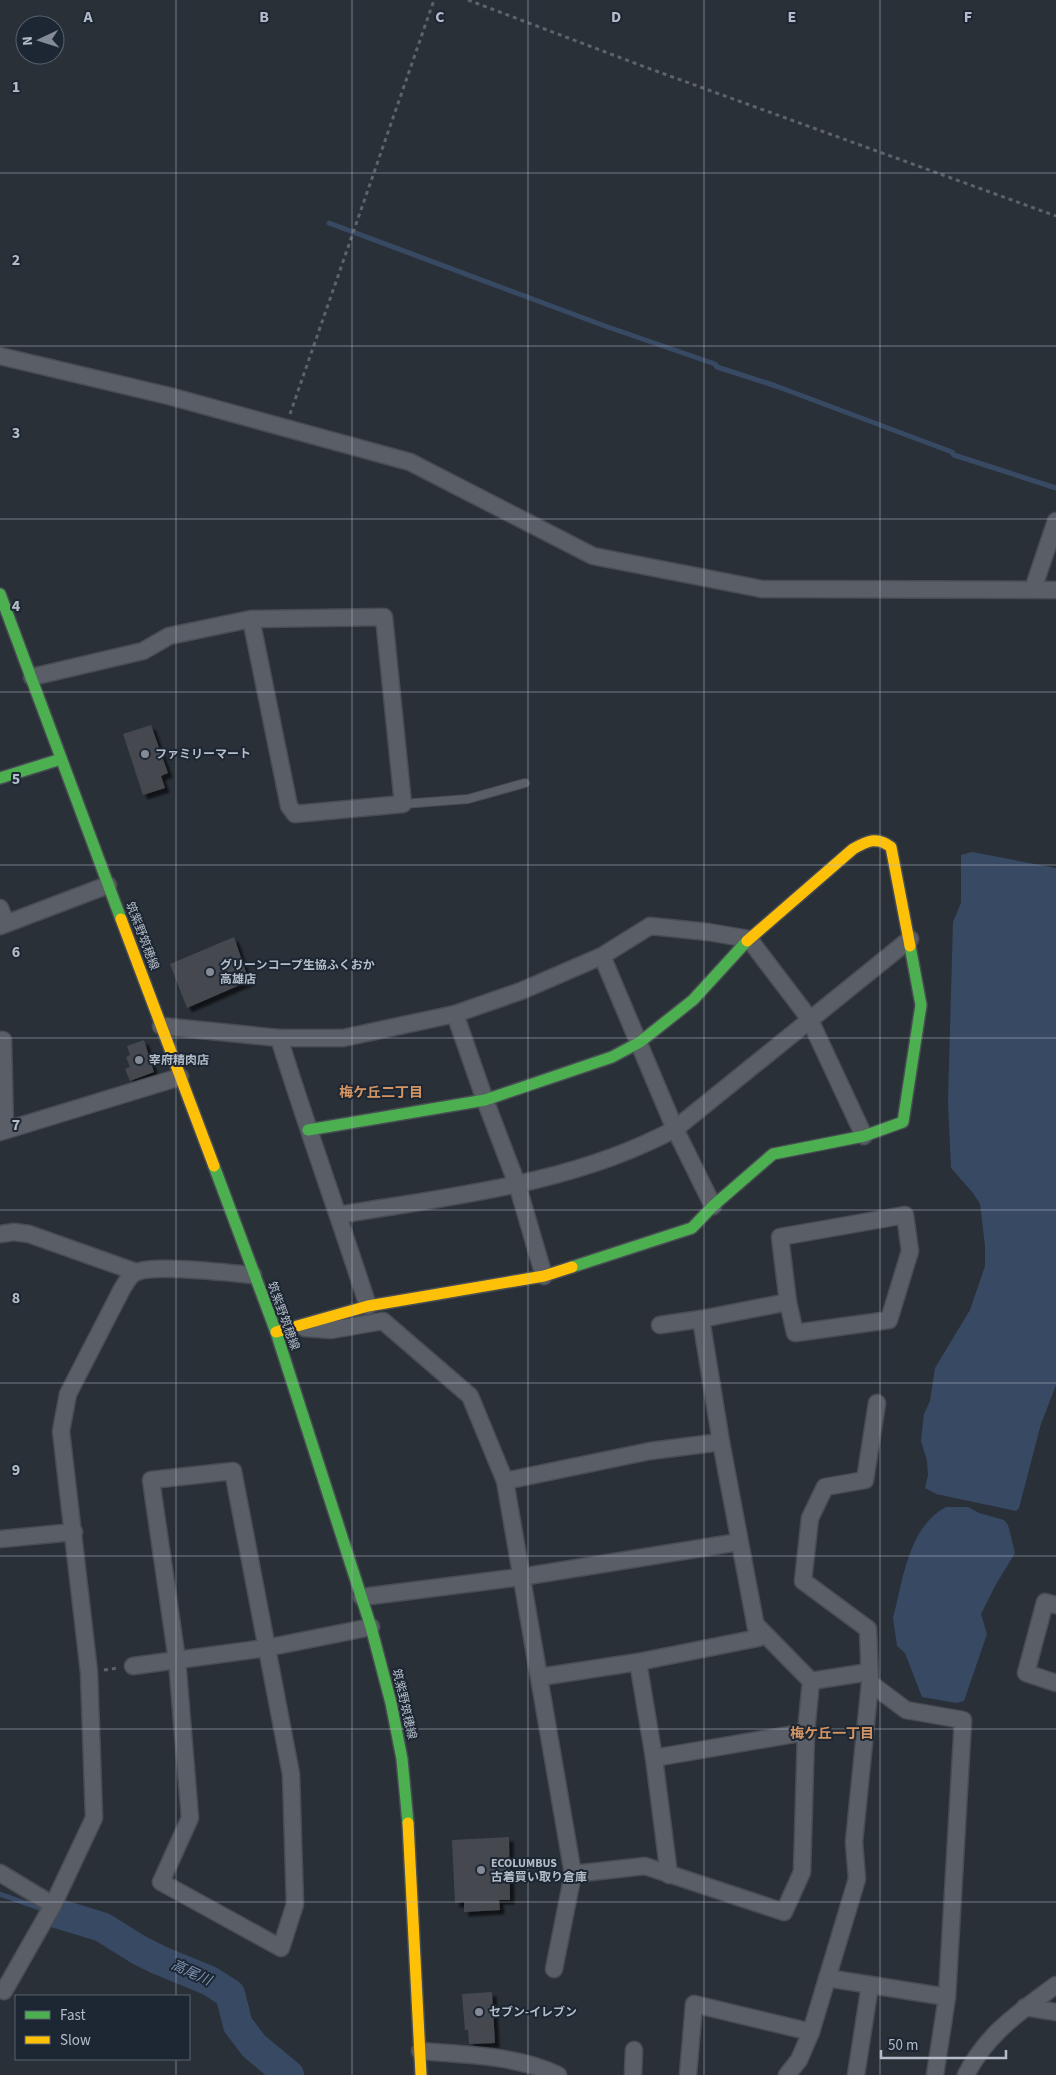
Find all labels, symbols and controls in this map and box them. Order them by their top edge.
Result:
text: A [82,6,93,28]
text: B [259,6,269,28]
text: C [435,6,445,28]
text: D [611,6,621,28]
text: E [788,6,796,28]
text: F [964,6,972,28]
north arrow [15,15,65,65]
text: N [18,35,38,46]
text: 1 [12,76,20,98]
text: 2 [12,249,20,271]
text: 3 [12,422,20,444]
text: 4 [12,595,21,617]
place label: ファミリーマート [155,746,251,763]
marker: ファミリーマート [139,748,151,760]
text: 5 [12,768,20,790]
street label: 筑紫野筑穂線 [121,899,163,973]
text: 6 [12,941,20,963]
place label: グリーンコープ生協ふくおか 高雄店 [220,957,375,988]
marker: グリーンコープ生協ふくおか 高雄店 [204,966,216,978]
place label: 宰府精肉店 [149,1052,209,1069]
marker: 宰府精肉店 [133,1054,145,1066]
district label: 梅ケ丘二丁目 [339,1083,423,1103]
text: 7 [12,1114,20,1136]
street label: 筑紫野筑穂線 [263,1279,303,1353]
text: 8 [12,1287,20,1309]
text: 9 [12,1459,20,1481]
street label: 筑紫野筑穂線 [388,1667,420,1741]
district label: 梅ケ丘一丁目 [790,1724,874,1744]
place label: ECOLUMBUS 古着買い取り倉庫 [491,1855,587,1886]
marker: ECOLUMBUS 古着買い取り倉庫 [475,1864,487,1876]
water label: 高尾川 [168,1955,216,1992]
legend [15,1995,190,2060]
place label: セブン-イレブン [489,2004,577,2021]
text: Fast [60,2005,86,2026]
marker: セブン-イレブン [473,2006,485,2018]
scale bar [881,2028,1006,2060]
text: Slow [60,2030,91,2051]
text: 50 m [888,2035,918,2056]

